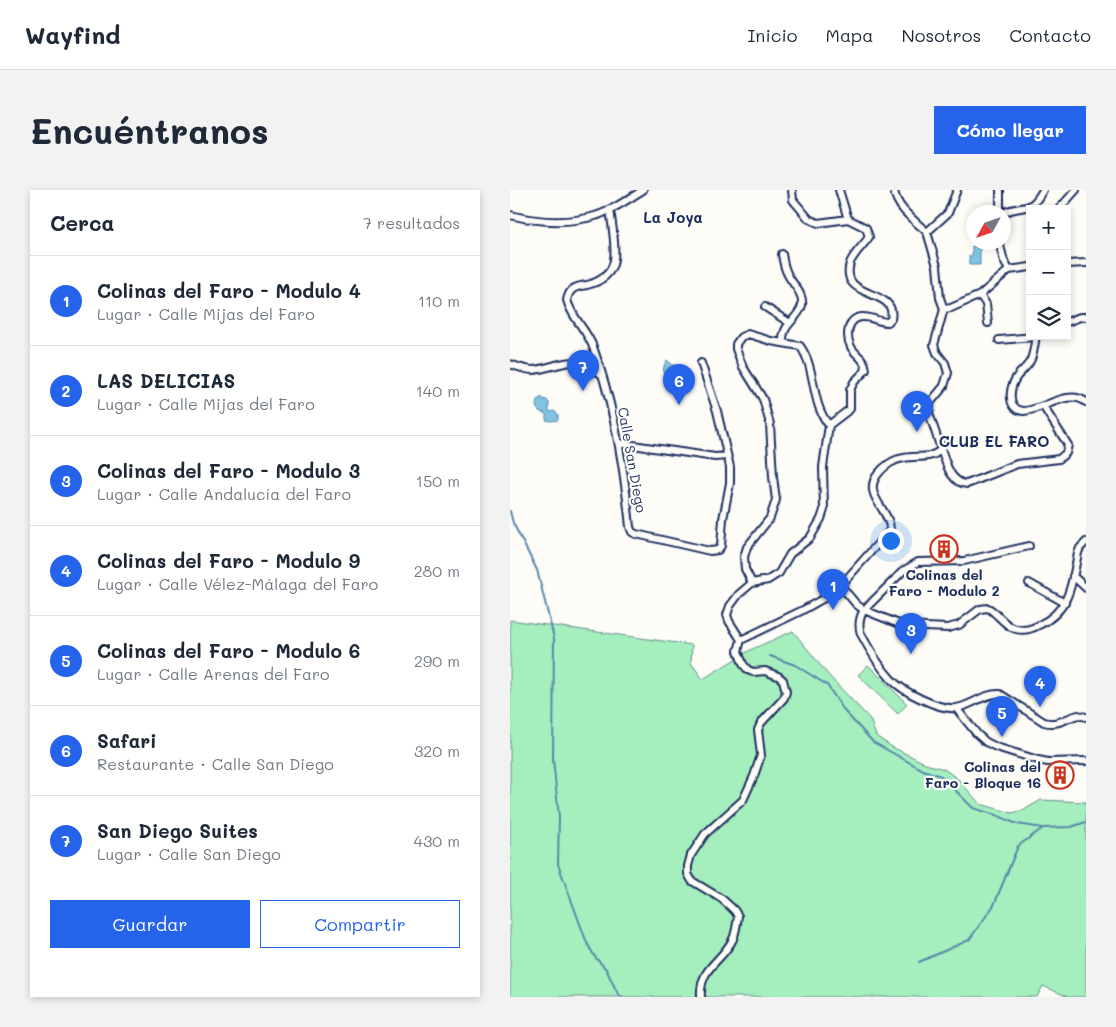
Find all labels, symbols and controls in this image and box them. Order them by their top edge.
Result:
text: Wayfind [25,19,121,50]
text: Inicio [747,23,798,47]
text: Mapa [826,23,873,47]
text: Nosotros [901,23,981,47]
text: Contacto [1009,23,1091,47]
button: Cómo llegar [934,106,1086,154]
text: Encuéntranos [30,107,269,153]
north arrow [966,205,1011,250]
map controls [1026,205,1071,340]
button: + [1026,205,1071,250]
district label: La Joya [643,207,703,227]
text: Cerca [50,209,115,236]
text: 7 resultados [363,212,460,233]
button: − [1026,250,1071,295]
text: Colinas del Faro - Modulo 4 [97,278,361,303]
text: 1 [62,290,70,311]
text: 110 m [418,290,460,311]
button: layers [1026,295,1071,340]
text: Lugar · Calle Mijas del Faro [97,303,315,324]
pin: 7 [567,350,599,391]
pin: 6 [663,364,695,405]
text: LAS DELICIAS [97,368,235,393]
text: 2 [62,380,70,401]
text: 140 m [416,380,460,401]
pin: 2 [901,391,933,432]
text: Lugar · Calle Mijas del Faro [97,393,315,414]
street label: Calle San Diego [614,406,651,514]
district label: CLUB EL FARO [939,431,1049,451]
text: Colinas del Faro - Modulo 3 [97,458,360,483]
text: 3 [61,470,71,491]
text: 150 m [416,470,460,491]
text: Lugar · Calle Andalucía del Faro [97,483,351,504]
your location [878,528,904,554]
building icon: Colinas del Faro - Modulo 2 [929,534,959,564]
text: Colinas del Faro - Modulo 9 [97,548,360,573]
text: 4 [61,560,71,581]
text: 280 m [414,560,460,581]
place label: Colinas del Faro - Modulo 2 [888,565,1000,600]
pin: 1 [817,569,849,610]
text: Lugar · Calle Vélez-Málaga del Faro [97,573,378,594]
pin: 3 [895,613,927,654]
text: Colinas del Faro - Modulo 6 [97,638,360,663]
text: 5 [61,650,71,671]
text: 290 m [414,650,460,671]
text: Lugar · Calle Arenas del Faro [97,663,329,684]
pin: 4 [1024,666,1056,707]
pin: 5 [986,696,1018,737]
text: Safari [97,728,157,753]
text: 6 [61,740,71,761]
text: 320 m [414,740,460,761]
text: Restaurante · Calle San Diego [97,753,334,774]
place label: Colinas del Faro - Bloque 16 [925,757,1041,792]
building icon: Colinas del Faro - Bloque 16 [1045,760,1075,790]
text: San Diego Suites [97,818,258,843]
text: 7 [62,830,70,851]
text: 430 m [413,830,460,851]
text: Lugar · Calle San Diego [97,843,281,864]
button: Guardar [50,900,250,948]
button: Compartir [260,900,460,948]

